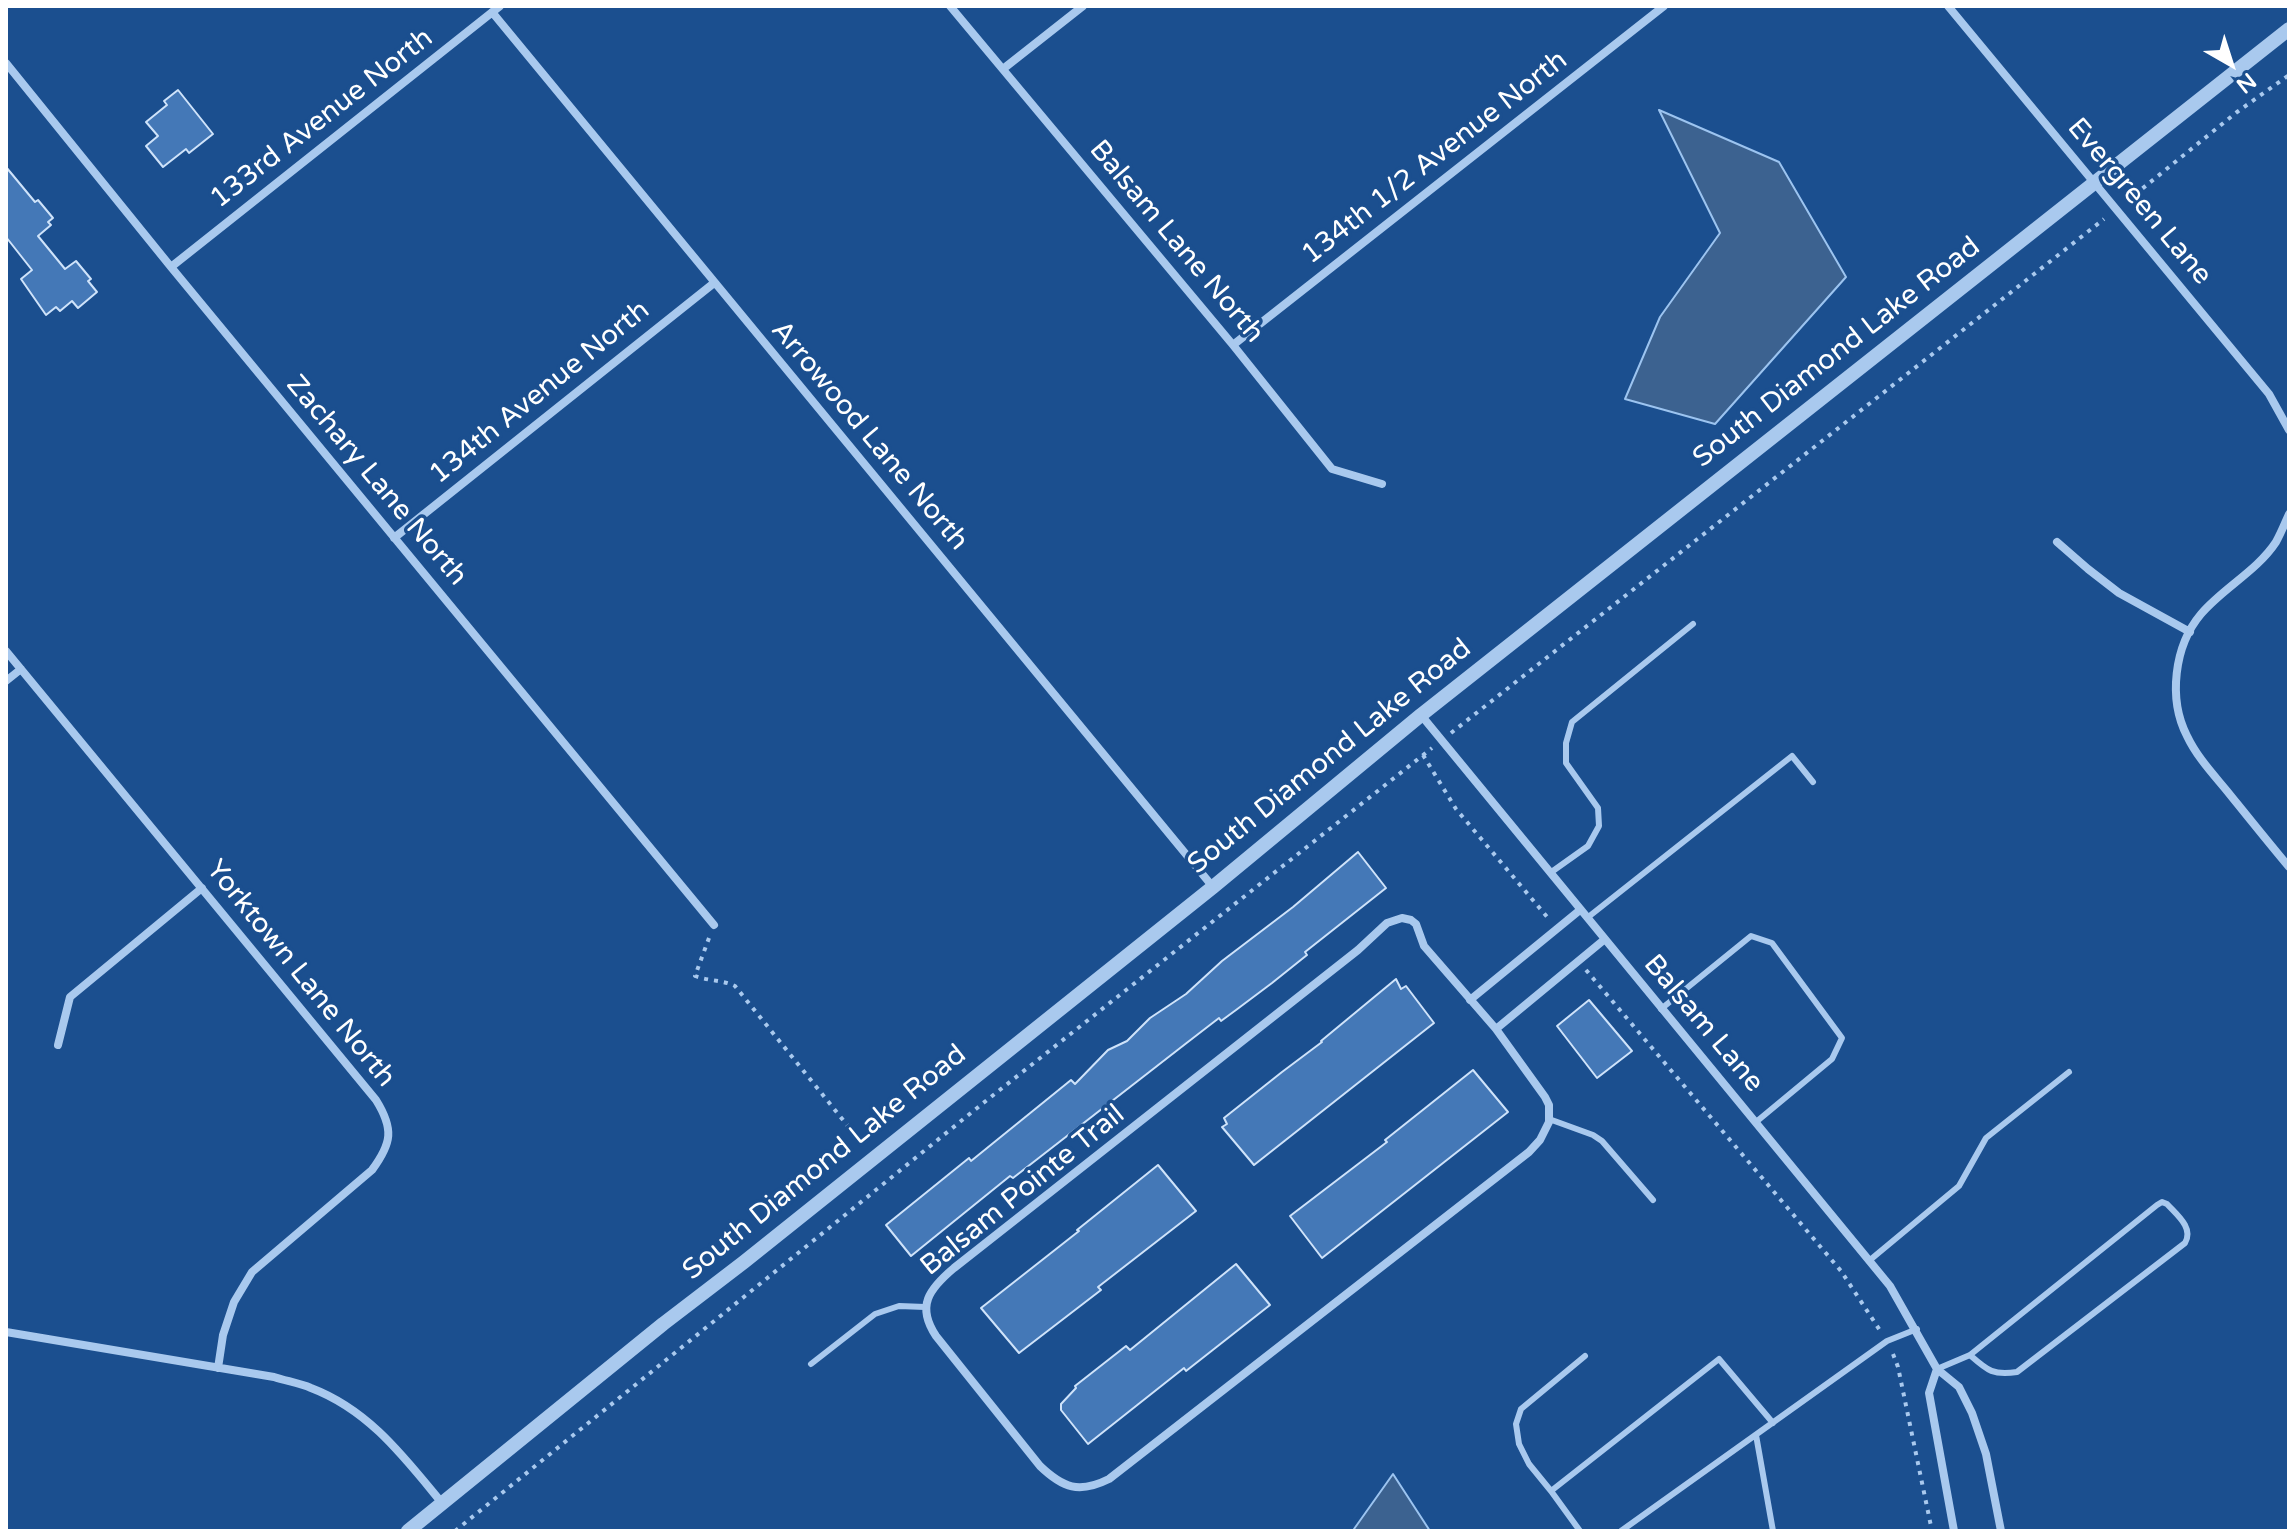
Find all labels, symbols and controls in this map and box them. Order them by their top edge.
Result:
street label: 133rd Avenue North [204,22,440,216]
north arrow [2191,24,2271,104]
street label: 134th 1/2 Avenue North [1296,44,1574,272]
text: N [2231,67,2261,98]
street label: Evergreen Lane [2060,112,2218,292]
street label: Balsam Lane North [1082,134,1270,350]
street label: South Diamond Lake Road [1687,231,1987,475]
street label: 134th Avenue North [423,294,657,492]
street label: Arrowood Lane North [763,314,975,558]
street label: Zachary Lane North [278,369,474,593]
street label: South Diamond Lake Road [1182,632,1478,882]
street label: Yorktown Lane North [198,854,402,1094]
street label: Balsam Lane [1636,948,1770,1100]
street label: South Diamond Lake Road [677,1038,973,1288]
street label: Balsam Pointe Trail [914,1098,1132,1284]

